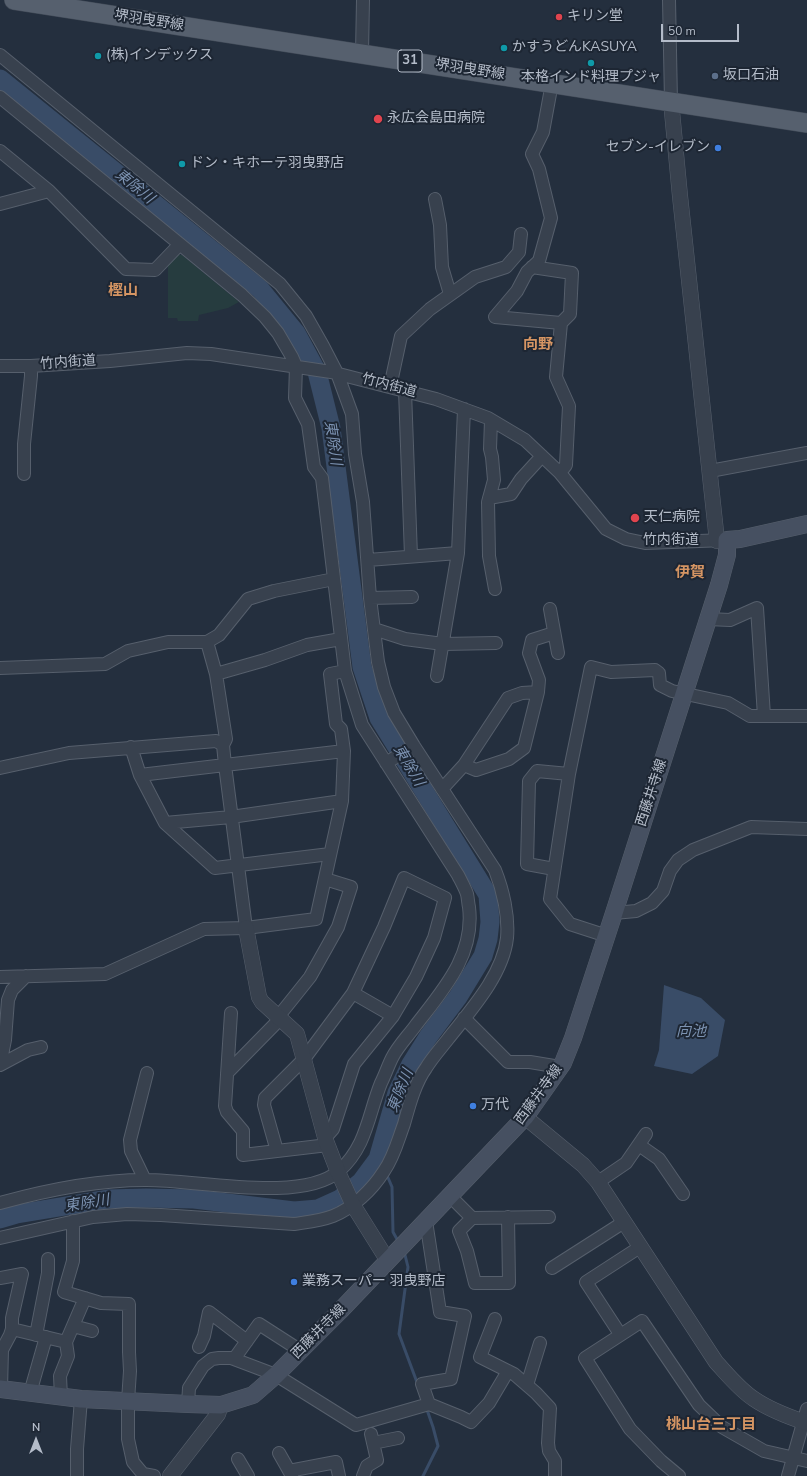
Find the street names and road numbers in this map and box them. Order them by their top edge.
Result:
street label: 堺羽曳野線 [113,7,185,35]
road number: 31 [398,50,422,72]
street label: 堺羽曳野線 [434,56,506,84]
street label: 竹内街道 [39,353,97,373]
street label: 竹内街道 [360,371,418,401]
street label: 竹内街道 [643,533,699,549]
street label: 西藤井寺線 [633,757,671,829]
street label: 西藤井寺線 [512,1062,566,1128]
street label: 西藤井寺線 [288,1301,350,1363]

